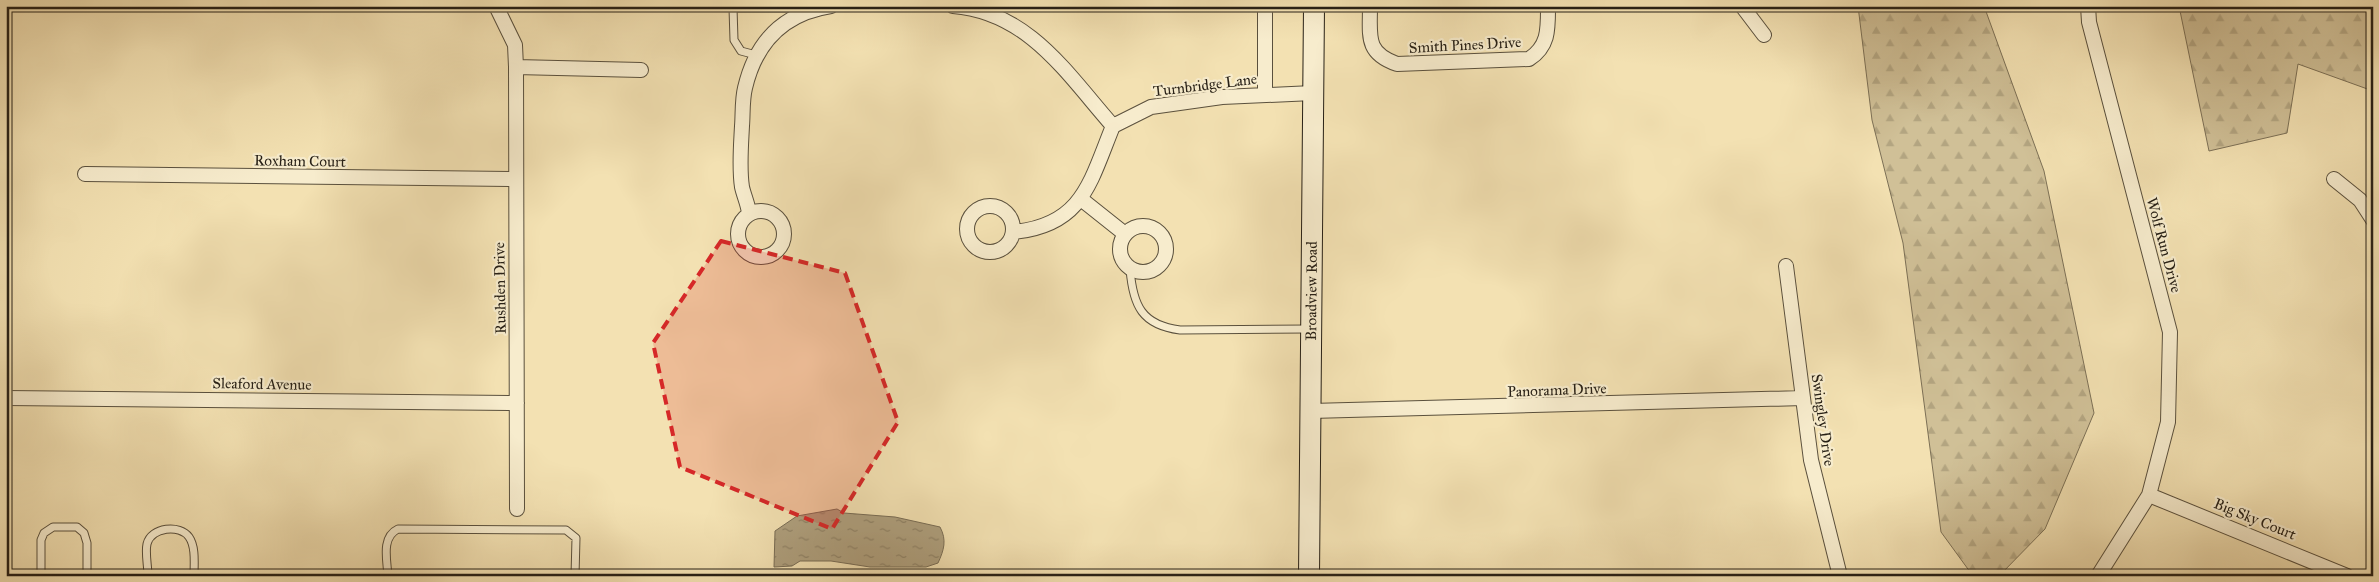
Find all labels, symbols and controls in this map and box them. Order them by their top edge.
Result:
street label: Smith Pines Drive [1408,33,1522,57]
street label: Turnbridge Lane [1152,70,1258,100]
street label: Roxham Court [254,151,347,171]
street label: Wolf Run Drive [2143,195,2185,295]
street label: Broadview Road [1302,241,1321,341]
street label: Rushden Drive [490,242,510,334]
street label: Swingley Drive [1808,373,1838,467]
street label: Sleaford Avenue [212,374,312,394]
street label: Panorama Drive [1507,379,1607,401]
street label: Big Sky Court [2211,494,2299,544]

